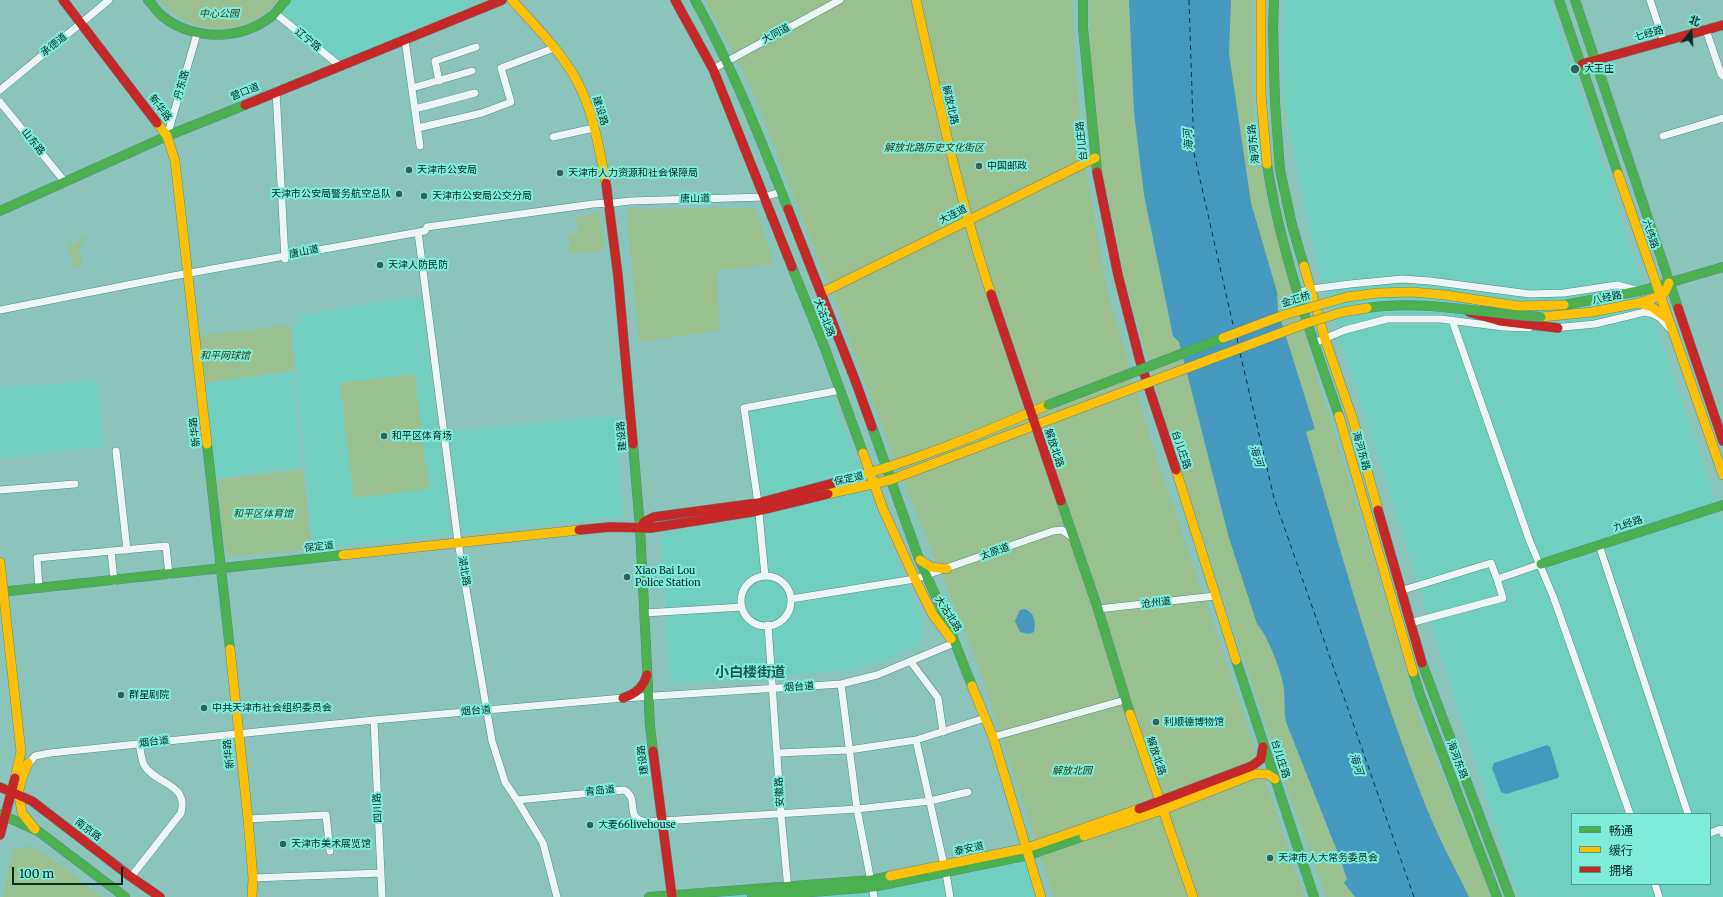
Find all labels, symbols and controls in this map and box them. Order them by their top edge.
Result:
park label: 中心公园 [199,8,239,20]
north arrow [1671,12,1711,52]
text: 北 [1687,12,1702,29]
street label: 大同道 [760,22,792,46]
street label: 七经路 [1633,24,1665,44]
street label: 辽宁路 [293,26,323,54]
street label: 承德道 [39,31,69,59]
marker: 大王庄 [1569,63,1581,75]
place label: 大王庄 [1584,63,1614,75]
street label: 丹东路 [172,69,192,101]
street label: 营口道 [229,81,261,103]
street label: 解放北路 [940,84,960,126]
street label: 新华路 [146,92,174,124]
street label: 建设路 [590,95,610,127]
street label: 台儿庄路 [1074,120,1090,162]
street label: 海河东路 [1246,123,1262,165]
street label: 山东路 [19,127,47,157]
water label: 海河 [1182,129,1196,151]
park label: 解放北路历史文化街区 [884,142,984,154]
place label: 中国邮政 [987,160,1027,172]
marker: 中国邮政 [974,161,984,171]
place label: 天津市公安局 [417,164,477,176]
marker: 天津市公安局 [404,165,414,175]
place label: 天津市人力资源和社会保障局 [568,167,698,179]
marker: 天津市人力资源和社会保障局 [555,168,565,178]
place label: 天津市公安局警务航空总队 [271,188,391,200]
marker: 天津市公安局警务航空总队 [394,189,404,199]
place label: 天津市公安局公交分局 [432,190,532,202]
marker: 天津市公安局公交分局 [419,191,429,201]
street label: 唐山道 [680,193,710,205]
street label: 大连道 [937,203,969,227]
street label: 六纬路 [1639,218,1661,250]
street label: 唐山道 [288,243,320,261]
place label: 天津人防民防 [388,259,448,271]
marker: 天津人防民防 [375,260,385,270]
street label: 八经路 [1591,289,1623,307]
street label: 金汇桥 [1280,290,1312,310]
street label: 大沽北路 [811,297,837,339]
park label: 和平网球馆 [200,350,250,362]
street label: 新华路 [187,416,203,448]
street label: 建设路 [615,421,629,451]
street label: 解放北路 [1042,427,1066,469]
street label: 台儿庄路 [1169,429,1193,471]
place label: 和平区体育场 [392,430,452,442]
street label: 海河东路 [1350,430,1372,472]
marker: 和平区体育场 [379,431,389,441]
water label: 海河 [1246,443,1266,469]
street label: 保定道 [833,470,865,488]
park label: 和平区体育馆 [233,508,293,520]
street label: 九经路 [1612,514,1644,534]
street label: 保定道 [303,539,335,555]
street label: 太原道 [979,541,1011,563]
street label: 湖北路 [455,555,473,587]
place label: Xiao Bai Lou Police Station [635,565,701,588]
marker: Xiao Bai Lou Police Station [622,572,632,582]
street label: 大沽北路 [932,594,964,634]
street label: 沧州道 [1140,595,1172,611]
district label: 小白楼街道 [715,665,785,681]
street label: 烟台道 [784,680,814,694]
place label: 群星剧院 [129,689,169,701]
marker: 群星剧院 [116,690,126,700]
place label: 中共天津市社会组织委员会 [212,702,332,714]
marker: 中共天津市社会组织委员会 [199,703,209,713]
street label: 烟台道 [461,704,491,718]
place label: 利顺德博物馆 [1164,716,1224,728]
marker: 利顺德博物馆 [1151,717,1161,727]
street label: 烟台道 [138,734,170,750]
street label: 解放北路 [1144,735,1168,777]
street label: 新华路 [221,738,237,770]
street label: 台儿庄路 [1268,738,1292,780]
street label: 海河东路 [1444,739,1470,781]
street label: 建设路 [635,744,651,776]
water label: 海河 [1346,751,1366,777]
park label: 解放北园 [1052,765,1092,777]
street label: 安徽路 [773,777,787,807]
street label: 青岛道 [584,783,616,799]
street label: 四川路 [371,793,385,823]
legend [1571,813,1711,885]
street label: 南京路 [72,816,104,844]
place label: 大麦66livehouse [598,819,676,831]
marker: 大麦66livehouse [585,820,595,830]
text: 畅通 [1609,823,1633,838]
place label: 天津市美术展览馆 [291,838,371,850]
marker: 天津市美术展览馆 [278,839,288,849]
street label: 泰安道 [953,840,985,858]
text: 缓行 [1609,843,1633,858]
place label: 天津市人大常务委员会 [1278,852,1378,864]
marker: 天津市人大常务委员会 [1265,853,1275,863]
scale bar [14,859,125,885]
text: 拥堵 [1609,863,1633,878]
text: 100 m [19,866,54,881]

